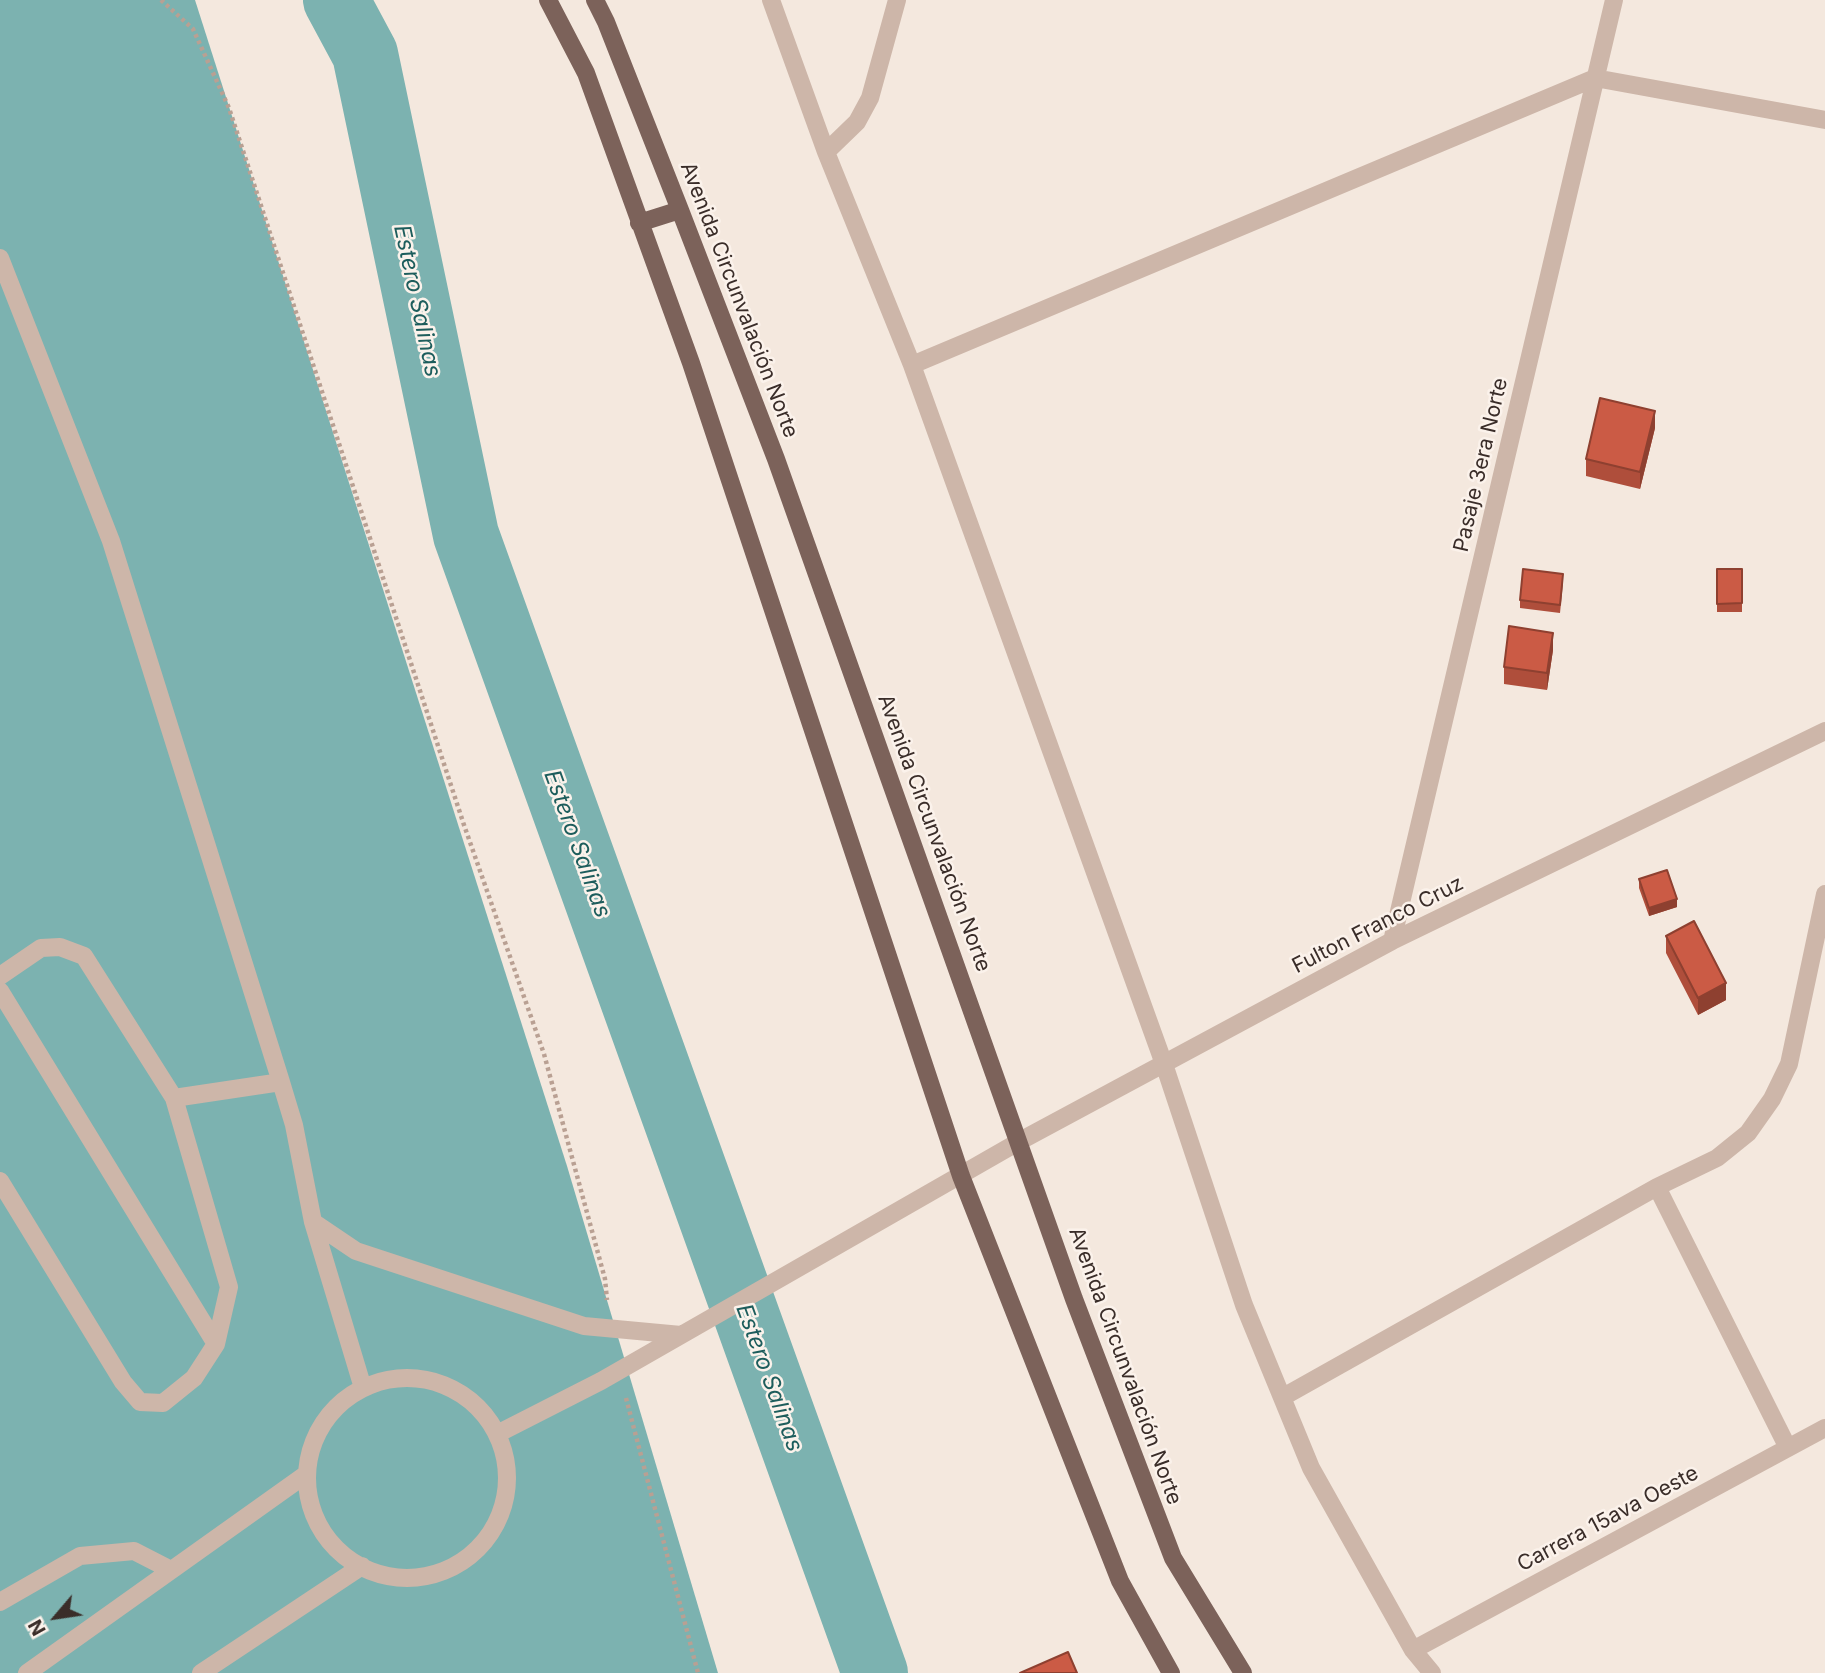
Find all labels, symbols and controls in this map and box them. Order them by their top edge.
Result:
street label: Avenida Circunvalación Norte [675,159,803,441]
water label: Estero Salinas [387,222,447,380]
street label: Pasaje 3era Norte [1449,376,1513,554]
street label: Avenida Circunvalación Norte [872,691,996,975]
water label: Estero Salinas [538,766,616,922]
street label: Fulton Franco Cruz [1288,871,1468,979]
street label: Avenida Circunvalación Norte [1063,1224,1187,1508]
water label: Estero Salinas [730,1300,808,1456]
street label: Carrera 15ava Oeste [1513,1461,1703,1577]
north arrow [21,1582,91,1652]
text: N [24,1616,51,1639]

